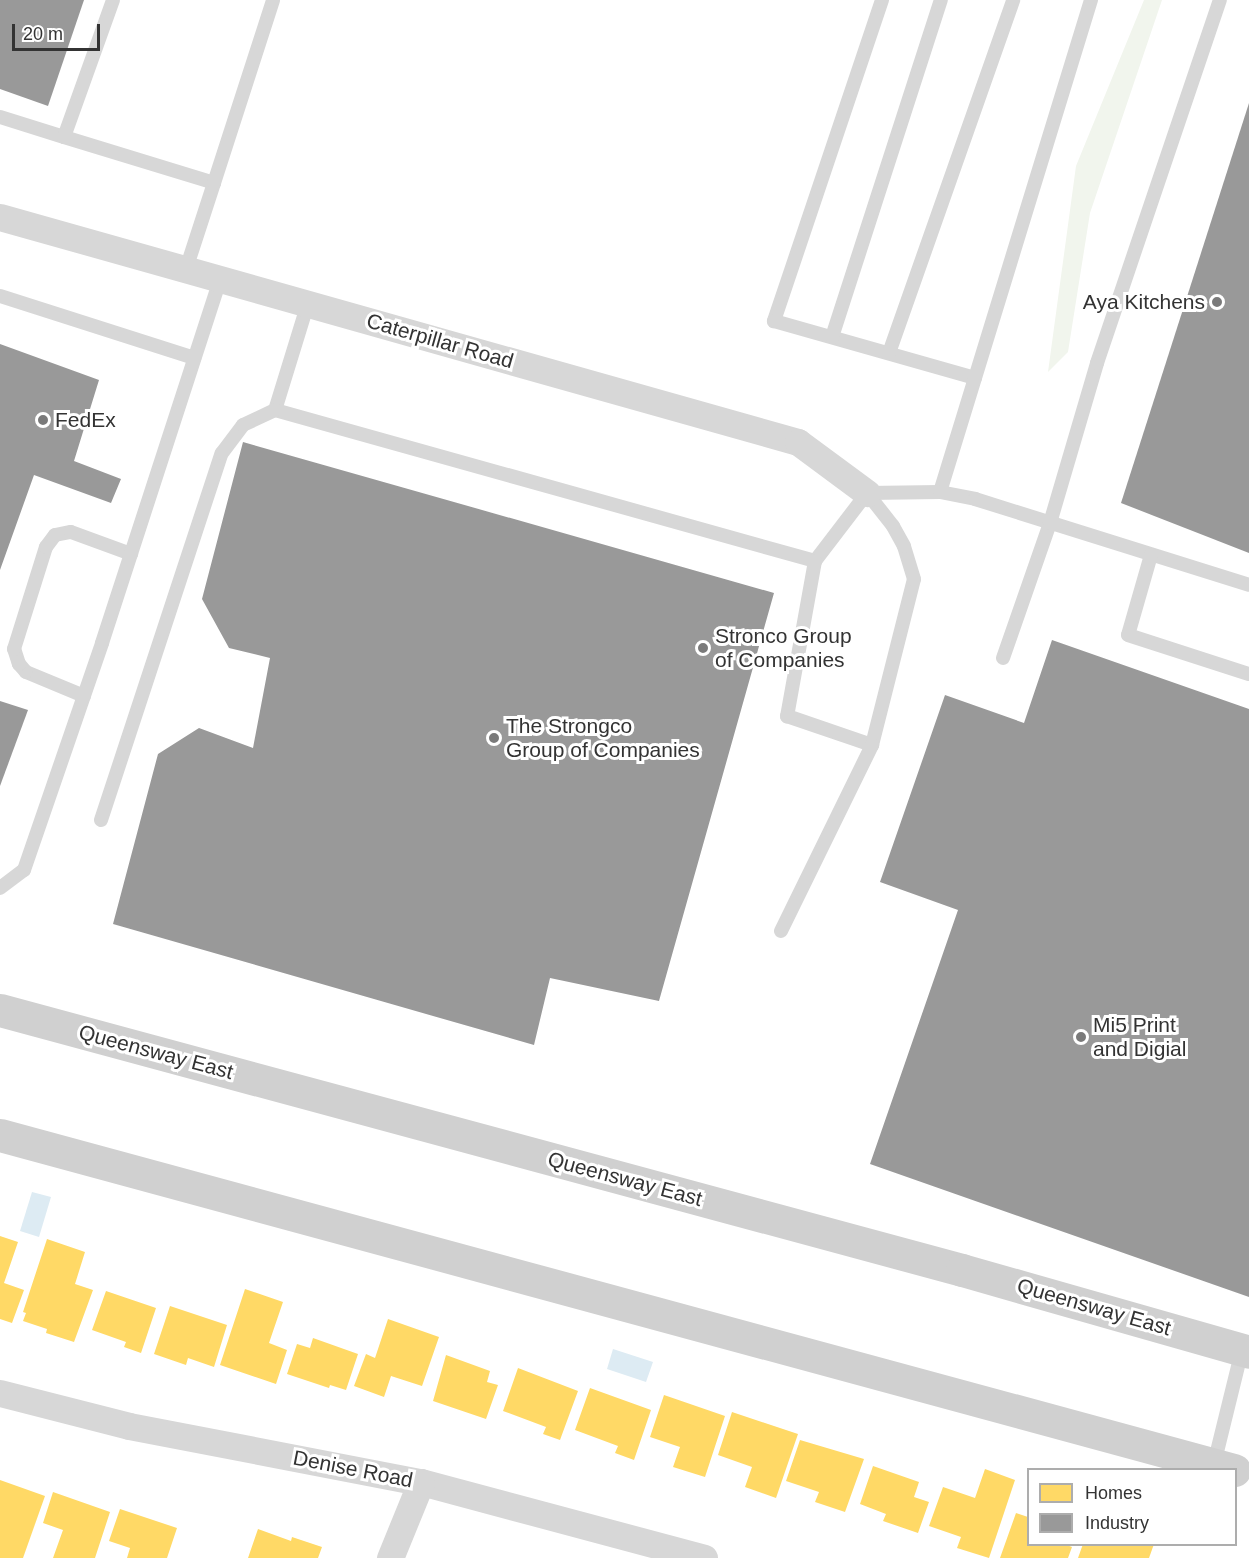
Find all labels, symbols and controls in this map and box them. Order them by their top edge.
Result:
scale bar [15,12,104,50]
text: 20 m [23,24,63,44]
place label: Aya Kitchens [1083,289,1205,315]
marker: Aya Kitchens [1210,295,1224,309]
street label: Caterpillar Road [364,308,516,374]
place label: FedEx [55,407,116,433]
marker: FedEx [36,413,50,427]
place label: Stronco Group of Companies [715,623,852,673]
marker: Stronco Group of Companies [696,641,710,655]
place label: The Strongco Group of Companies [506,713,700,763]
marker: The Strongco Group of Companies [487,731,501,745]
place label: Mi5 Print and Digial [1093,1012,1186,1062]
street label: Queensway East [76,1019,236,1085]
marker: Mi5 Print and Digial [1074,1030,1088,1044]
street label: Queensway East [545,1146,705,1212]
street label: Queensway East [1014,1273,1174,1341]
street label: Denise Road [291,1445,415,1493]
legend [1027,1468,1237,1546]
text: Homes [1085,1483,1142,1503]
text: Industry [1085,1513,1149,1533]

